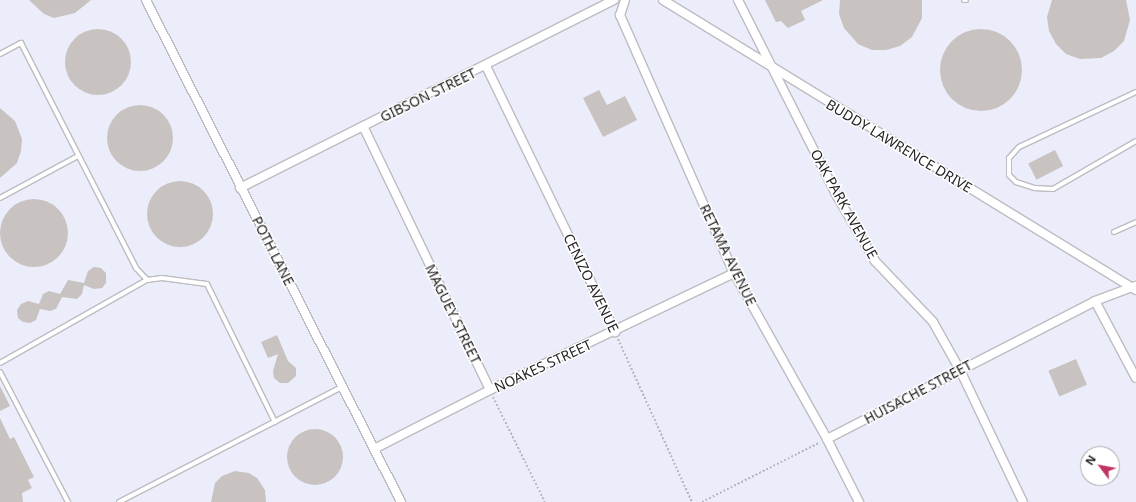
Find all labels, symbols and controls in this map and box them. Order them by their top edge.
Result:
street label: GIBSON STREET [377,65,479,125]
street label: BUDDY LAWRENCE DRIVE [823,96,975,196]
street label: OAK PARK AVENUE [807,146,881,262]
street label: RETAMA AVENUE [696,202,760,308]
street label: POTH LANE [248,214,298,288]
street label: CENIZO AVENUE [560,231,622,335]
street label: MAGUEY STREET [422,261,484,367]
street label: NOAKES STREET [492,336,594,396]
street label: HUISACHE STREET [861,356,975,428]
north arrow [1080,446,1120,486]
text: N [1082,452,1099,468]

